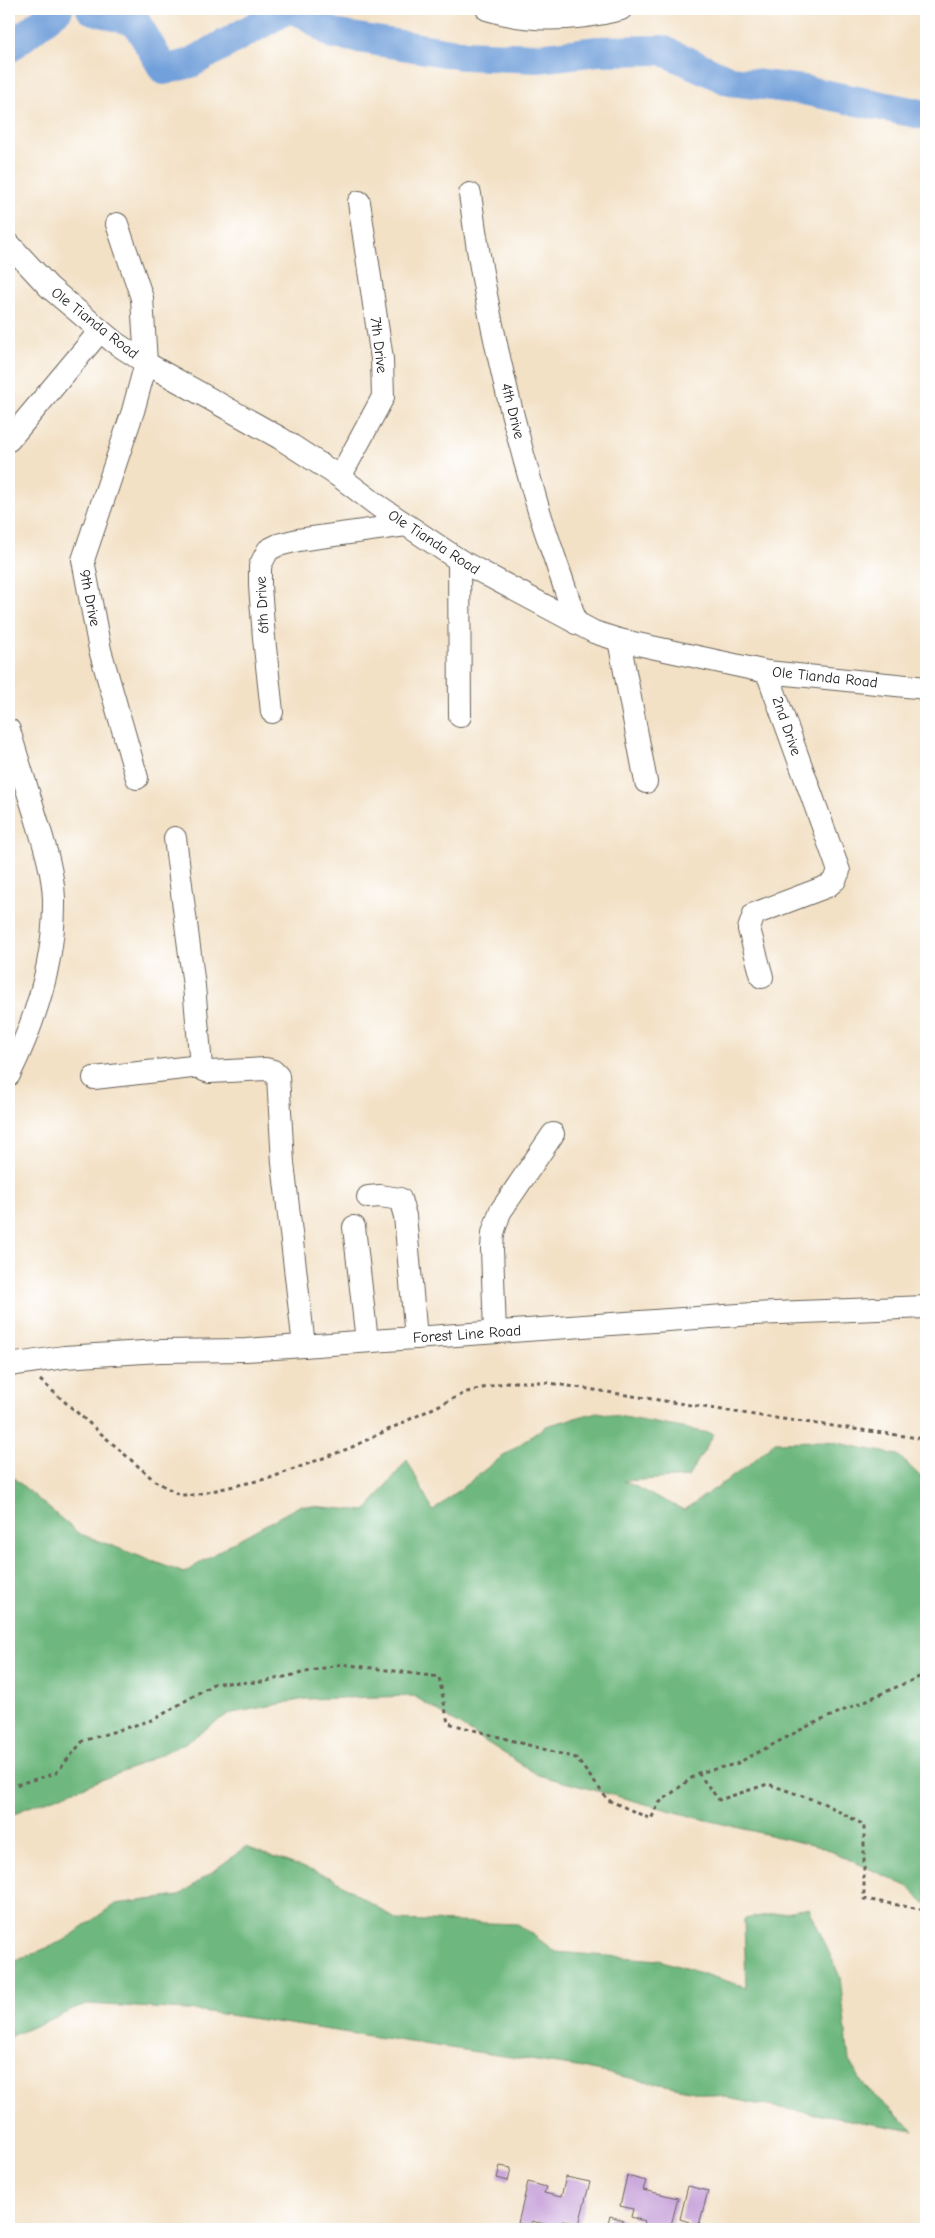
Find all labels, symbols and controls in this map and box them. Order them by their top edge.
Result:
street label: Ole Tianda Road [48,283,142,363]
street label: 7th Drive [367,316,391,375]
street label: 4th Drive [497,381,529,441]
street label: Ole Tianda Road [385,506,483,578]
street label: 9th Drive [76,568,104,628]
street label: 6th Drive [251,575,272,634]
street label: Ole Tianda Road [771,663,879,691]
street label: 2nd Drive [768,694,806,758]
street label: Forest Line Road [412,1321,522,1347]

